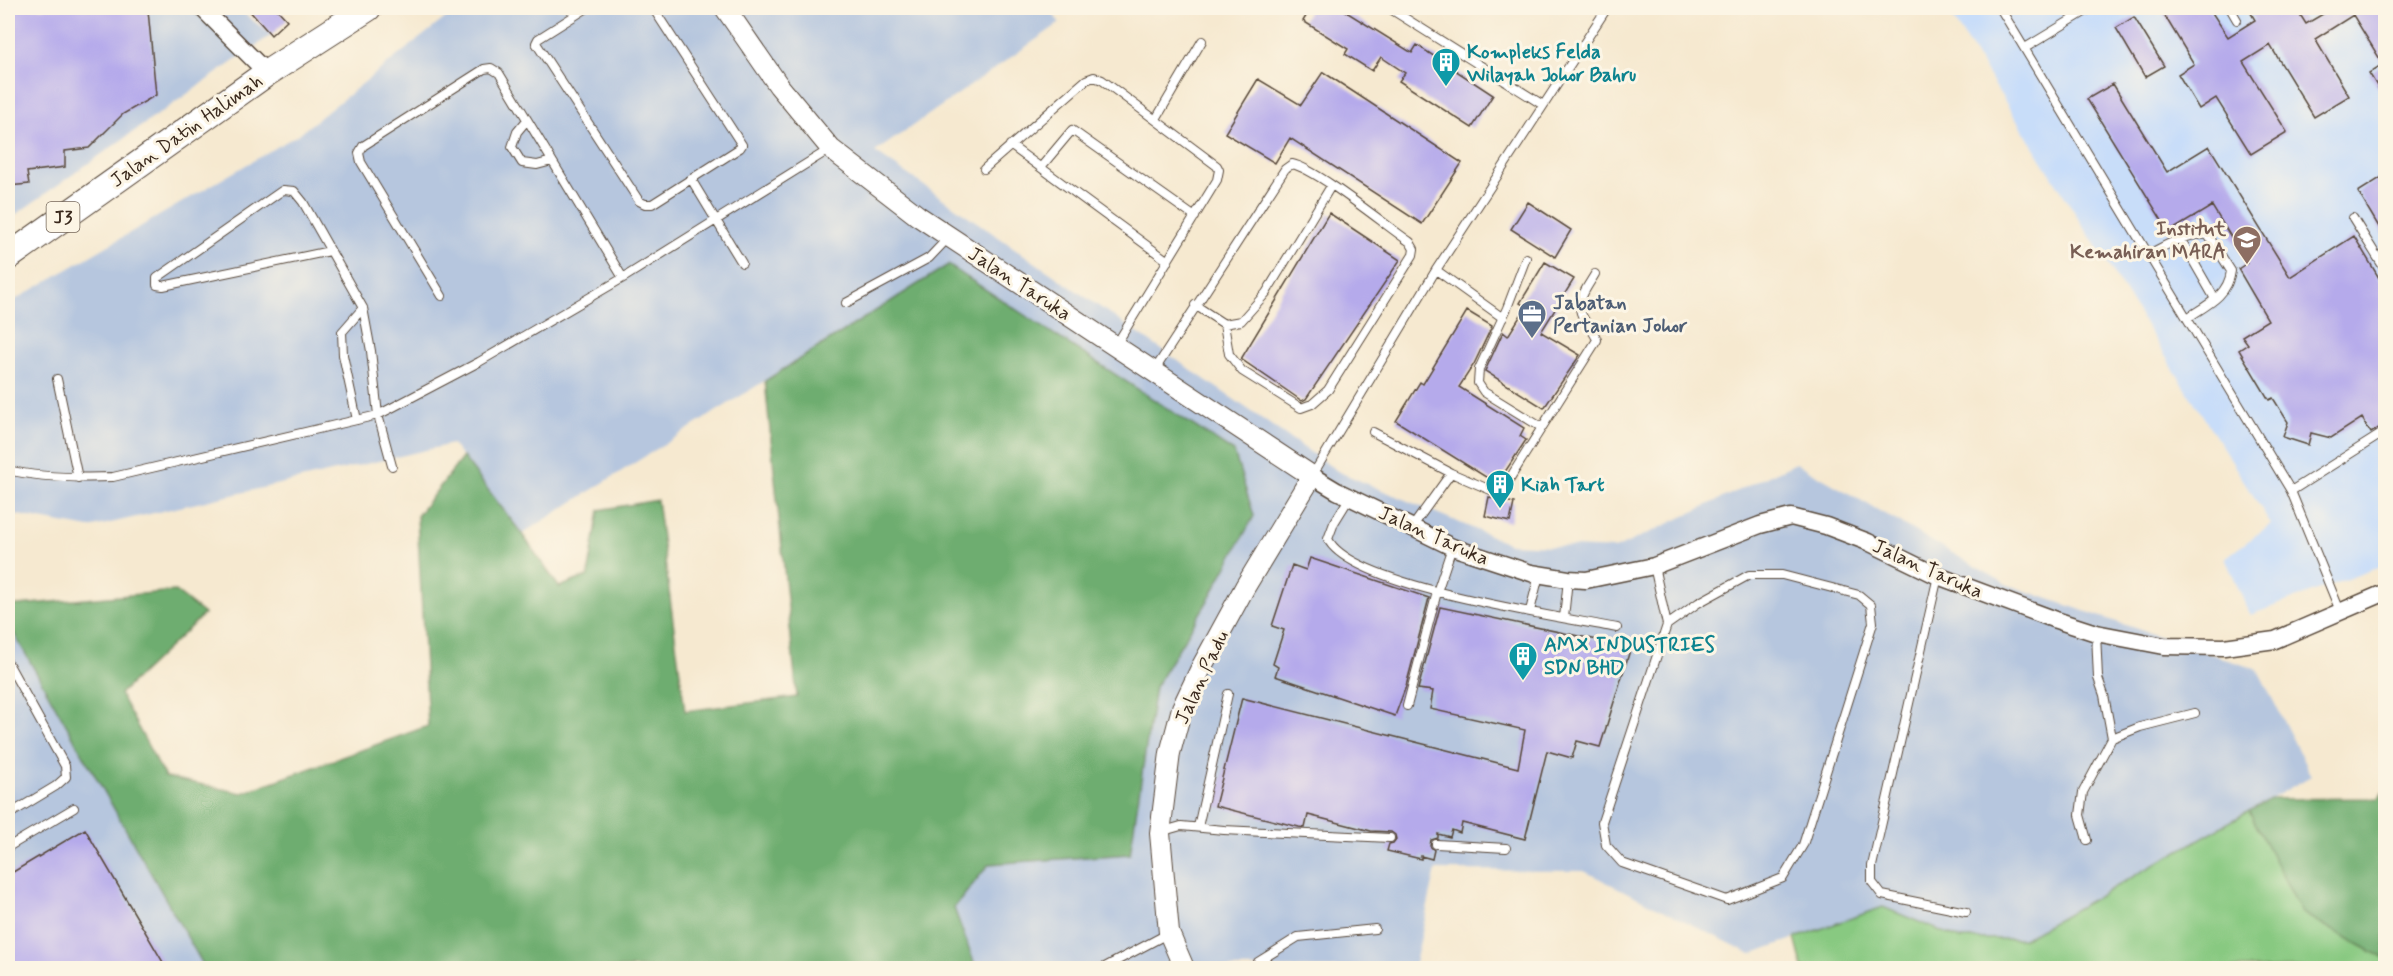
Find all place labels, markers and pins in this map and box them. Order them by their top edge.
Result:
place label: Kompleks Felda Wilayah Johor Bahru [1466,39,1636,89]
building icon: Kompleks Felda Wilayah Johor Bahru [1430,46,1462,88]
place label: Institut Kemahiran MARA [2070,216,2227,266]
school or university icon: Institut Kemahiran MARA [2231,224,2263,266]
place label: Jabatan Pertanian Johor [1553,290,1688,340]
office icon: Jabatan Pertanian Johor [1516,298,1548,340]
building icon: Kiah Tart [1484,468,1516,510]
place label: Kiah Tart [1521,472,1605,499]
place label: AMX INDUSTRIES SDN BHD [1544,632,1716,682]
building icon: AMX INDUSTRIES SDN BHD [1507,640,1539,682]

